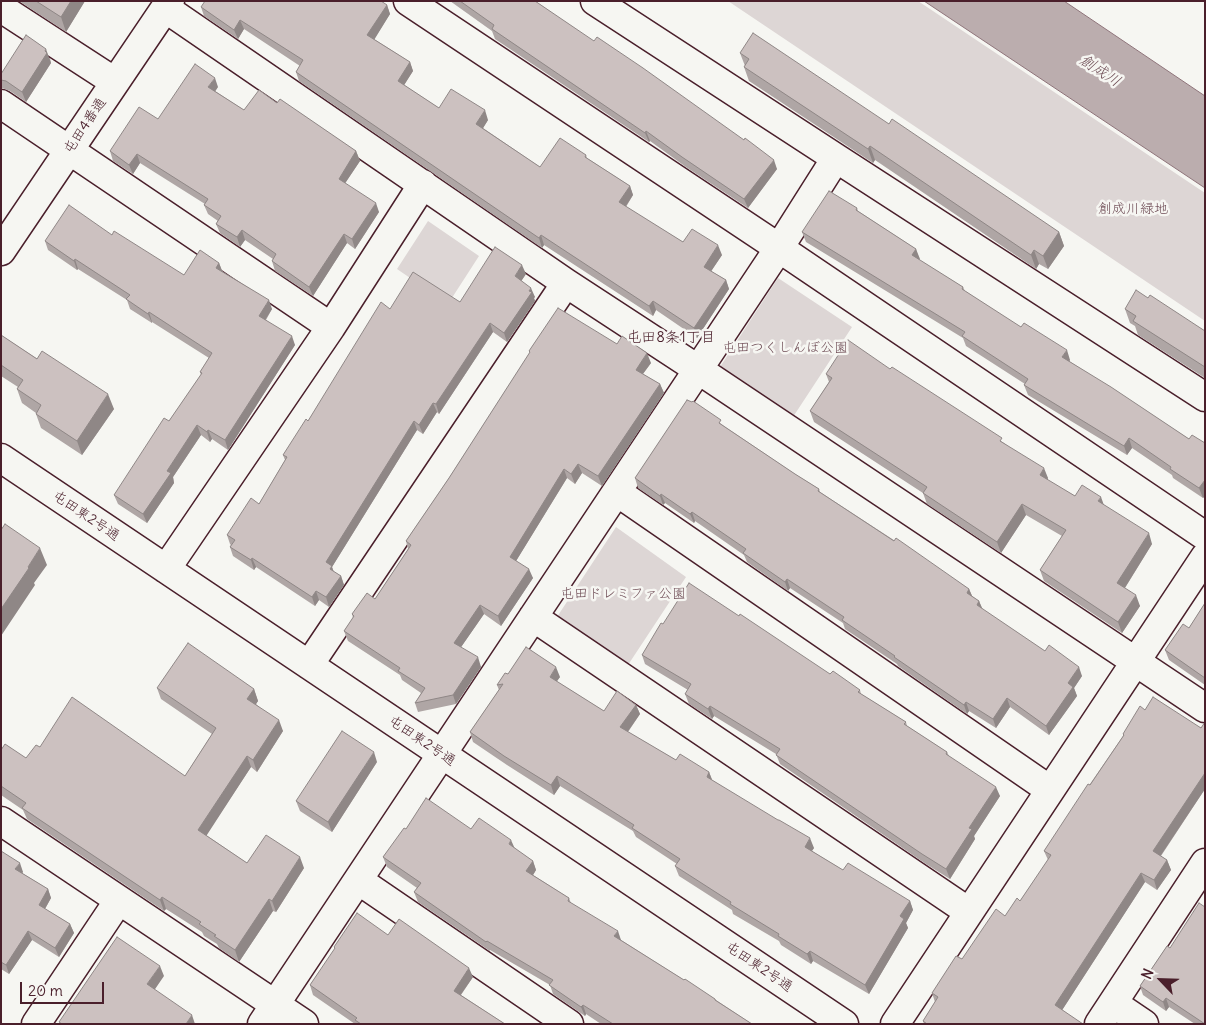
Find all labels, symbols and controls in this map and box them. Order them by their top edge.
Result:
water label: 創成川 [1076,51,1124,91]
street label: 屯田4番通 [60,95,110,157]
park label: 創成川緑地 [1098,201,1168,217]
district label: 屯田8条1丁目 [626,329,716,347]
park label: 屯田つくしんぼ公園 [722,340,848,356]
street label: 屯田東2号通 [49,487,123,545]
park label: 屯田ドレミファ公園 [560,586,686,602]
street label: 屯田東2号通 [385,712,459,770]
street label: 屯田東2号通 [722,938,796,996]
north arrow [1136,955,1186,1005]
text: N [1137,966,1157,982]
scale bar [22,972,106,1004]
text: 20 m [28,981,63,1000]

